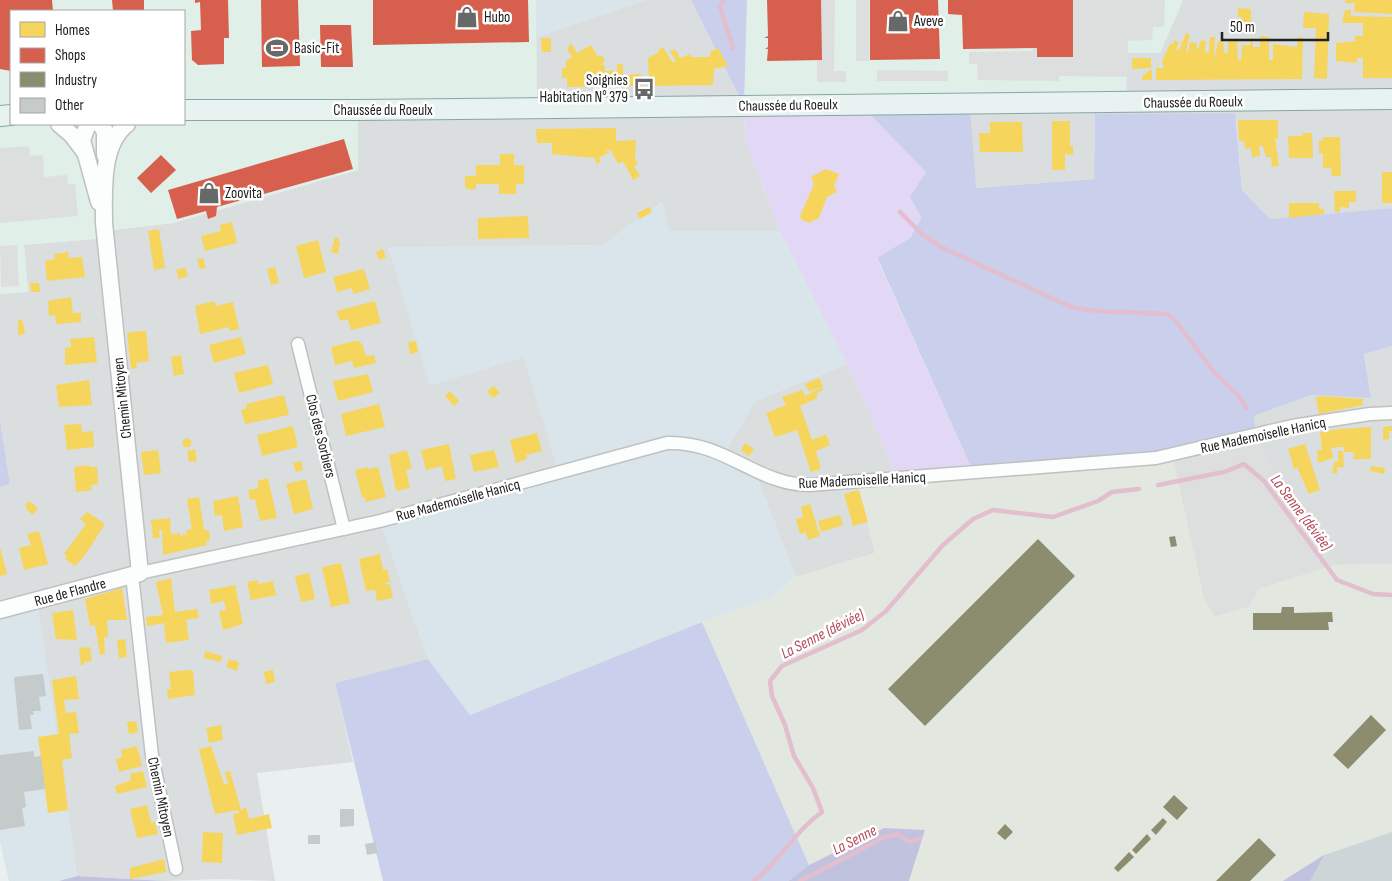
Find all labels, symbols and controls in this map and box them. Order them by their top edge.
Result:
shop icon: Hubo [454,4,480,30]
place label: Hubo [484,8,510,27]
shop icon: Aveve [885,8,911,34]
legend [10,10,185,125]
scale bar [1222,10,1328,42]
place label: Aveve [913,12,944,31]
text: 50 m [1230,18,1255,37]
text: Homes [55,21,90,40]
sports icon: Basic-Fit [264,35,290,61]
place label: Basic-Fit [294,39,340,58]
text: Shops [55,46,86,65]
text: Industry [55,71,97,90]
place label: Soignies Habitation N° 379 [539,71,628,107]
bus stop icon: Soignies Habitation N° 379 [631,76,657,102]
street label: Chaussée du Roeulx [1143,92,1243,113]
street label: Chaussée du Roeulx [738,95,838,116]
text: Other [55,96,84,115]
street label: Chaussée du Roeulx [333,101,433,120]
shop icon: Zoovita [196,180,222,206]
place label: Zoovita [225,184,262,203]
street label: Chemin Mitoyen [109,357,136,439]
street label: Clos des Sorbiers [301,392,340,480]
street label: Rue Mademoiselle Hanicq [1199,413,1327,458]
street label: Rue Mademoiselle Hanicq [798,468,926,493]
water label: La Senne (déviée) [1266,471,1336,555]
street label: Rue Mademoiselle Hanicq [394,475,522,526]
street label: Rue de Flandre [32,574,108,611]
water label: La Senne (déviée) [778,605,868,663]
street label: Chemin Mitoyen [143,755,178,839]
water label: La Senne [829,821,880,860]

